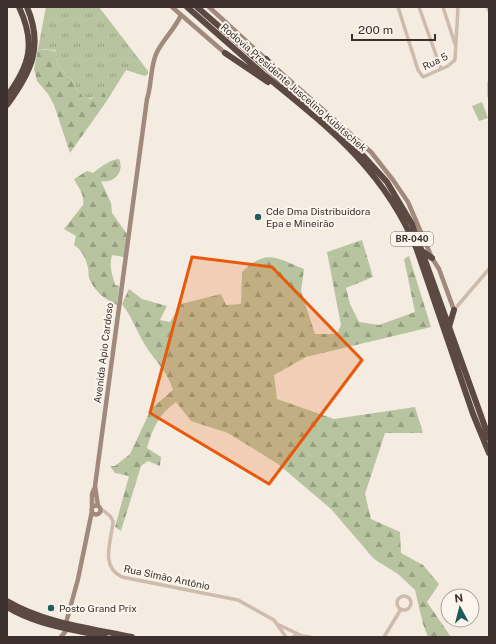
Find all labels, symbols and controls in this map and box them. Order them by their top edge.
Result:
scale bar [352,16,435,42]
street label: Rodovia Presidente Juscelino Kubitschek [219,21,370,154]
text: 200 m [358,23,393,37]
street label: Rua 5 [420,50,450,72]
place label: Cde Dma Distribuidora Epa e Mineirão [266,205,370,229]
marker: Cde Dma Distribuidora Epa e Mineirão [253,212,263,222]
road number: BR-040 [391,232,433,246]
street label: Avenida Apio Cardoso [91,302,115,404]
street label: Rua Simão Antônio [123,562,212,592]
north arrow [440,588,480,628]
text: N [454,592,464,605]
place label: Posto Grand Prix [59,602,137,614]
marker: Posto Grand Prix [46,603,56,613]

